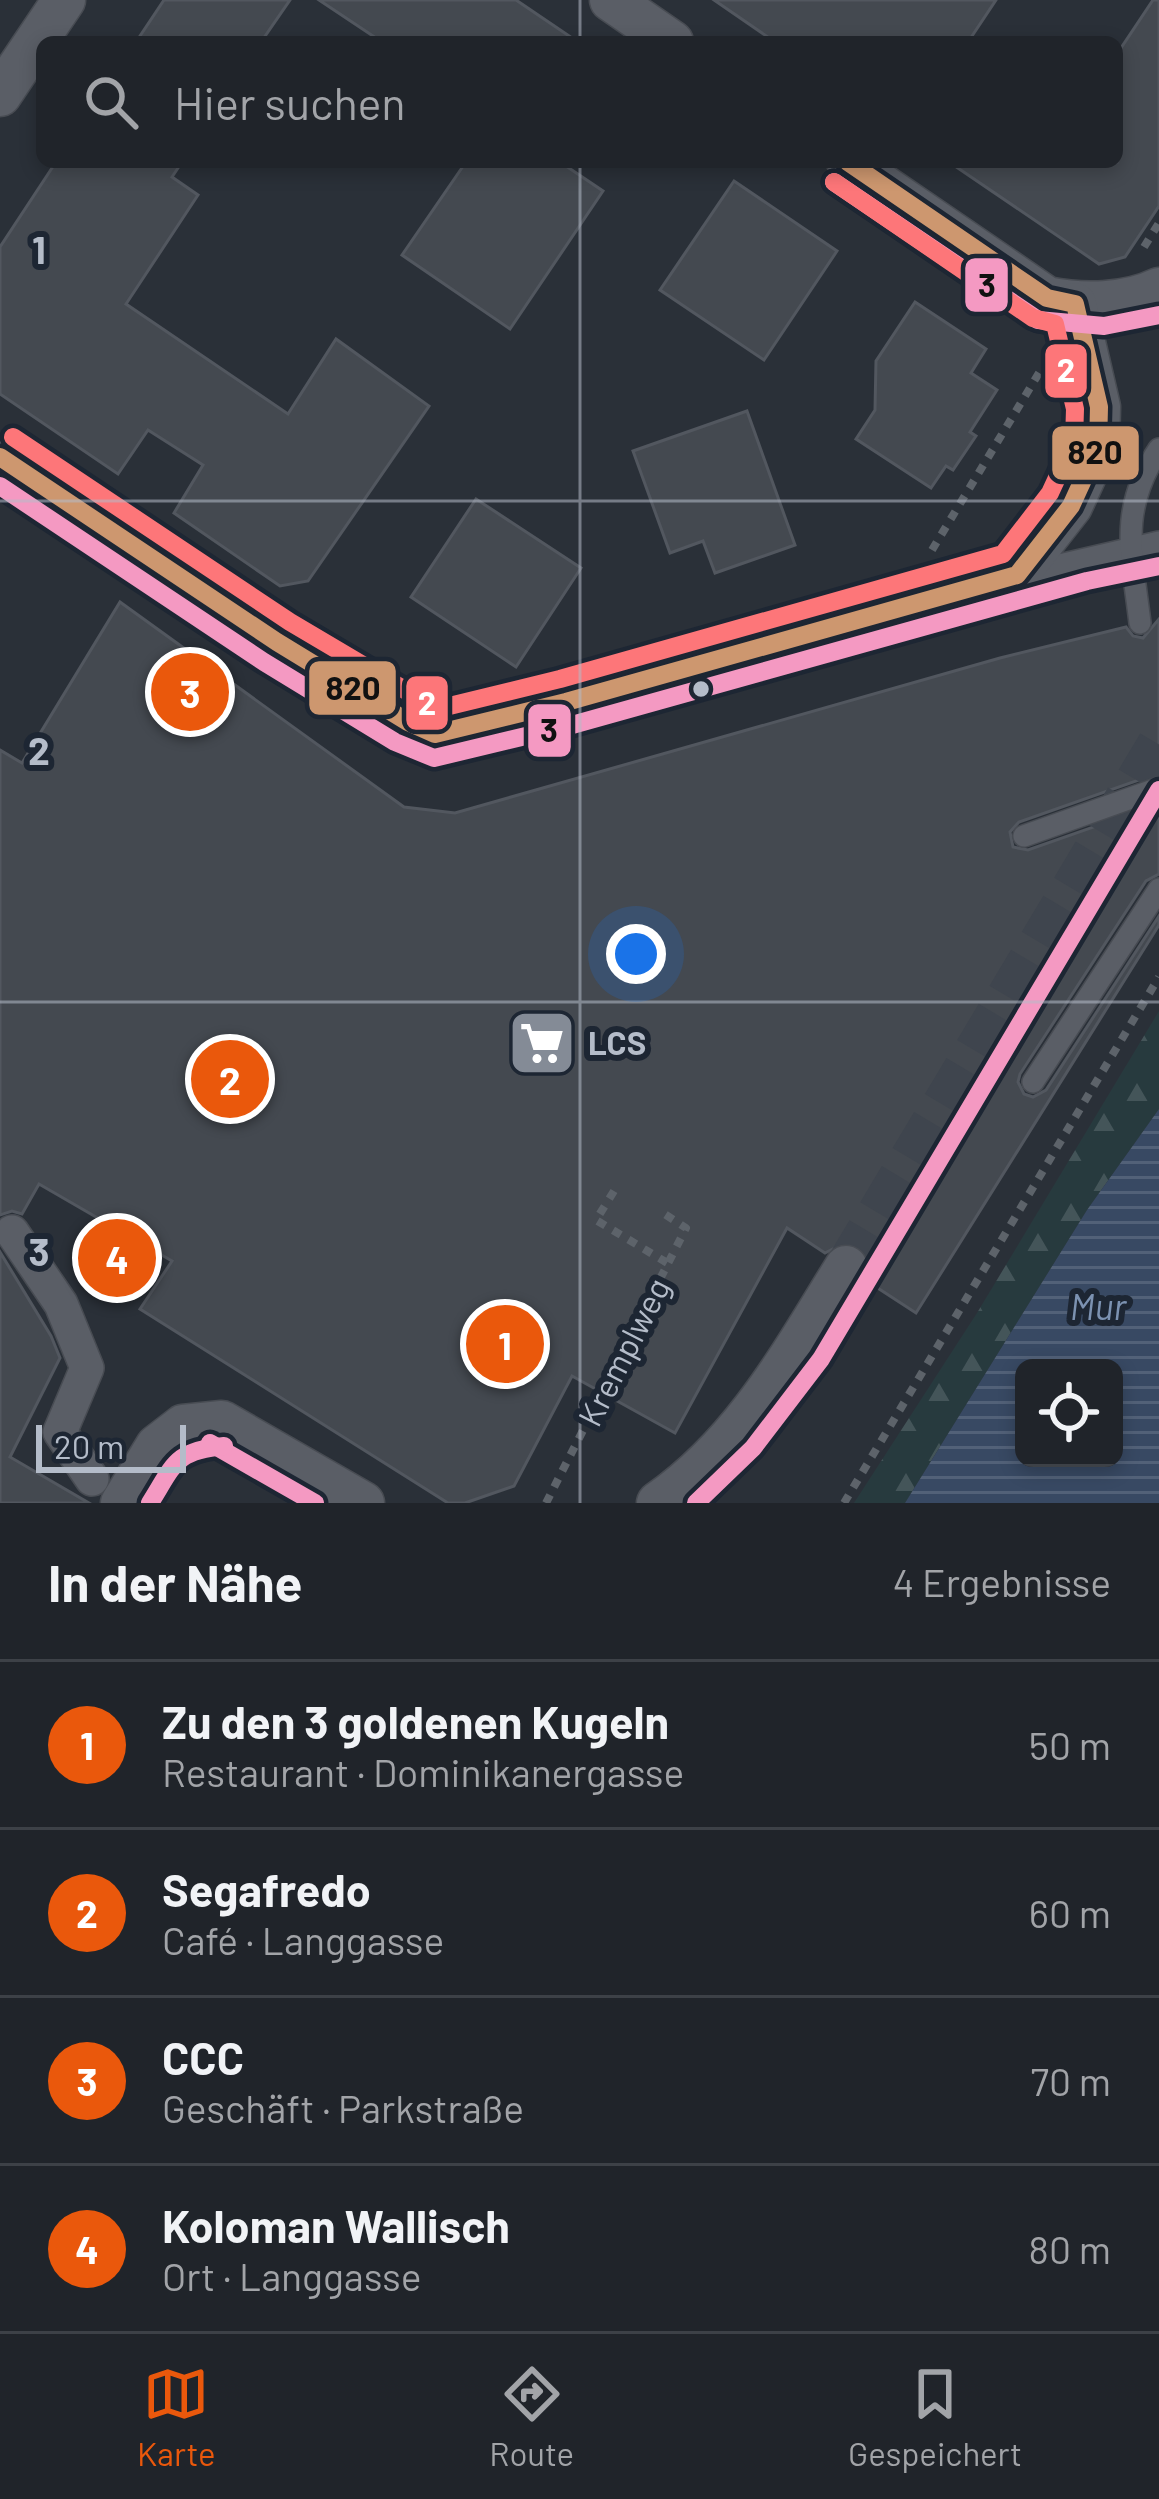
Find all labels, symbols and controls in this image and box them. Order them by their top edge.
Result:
search box [36,36,1123,168]
icon: search [78,69,144,135]
text: Hier suchen [174,75,406,129]
text: 1 [32,225,46,272]
line badge: 3 [963,256,1010,314]
text: 3 [978,264,996,304]
line badge: 2 [1043,342,1089,400]
text: 2 [1057,349,1075,389]
line badge: 820 [1050,424,1141,482]
text: 820 [1067,431,1123,471]
pin: 3 [151,647,229,737]
line badge: 820 [307,659,398,717]
text: 820 [325,667,381,707]
line badge: 2 [404,674,450,732]
unlabelled marker [690,678,712,700]
text: 2 [418,682,436,722]
line badge: 3 [526,702,573,759]
text: 3 [540,709,558,749]
text: 2 [28,726,50,773]
your location [606,924,666,984]
supermarket icon: LCS [507,1008,577,1078]
place label: LCS [588,1022,646,1062]
pin: 2 [191,1034,269,1124]
pin: 4 [78,1213,156,1303]
text: 3 [28,1227,50,1274]
street label: Kremplweg [569,1271,678,1432]
water label: Mur [1070,1284,1127,1327]
pin: 1 [466,1299,544,1389]
map controls [1015,1359,1123,1467]
button: locate [1015,1359,1123,1467]
scale bar [36,1419,186,1472]
text: 20 m [54,1426,124,1466]
text: In der Nähe [48,1551,302,1612]
text: 4 Ergebnisse [893,1558,1111,1605]
text: Zu den 3 goldenen Kugeln [162,1694,669,1748]
text: 1 [80,1721,94,1768]
text: 50 m [1029,1721,1111,1768]
text: Restaurant · Dominikanergasse [162,1748,684,1795]
text: Segafredo [162,1862,371,1916]
text: 2 [76,1889,98,1936]
text: 60 m [1029,1889,1111,1936]
text: Café · Langgasse [162,1916,444,1963]
text: CCC [162,2030,244,2084]
text: 3 [76,2057,98,2104]
text: 70 m [1030,2057,1111,2104]
text: Geschäft · Parkstraße [162,2084,524,2131]
text: Koloman Wallisch [162,2198,510,2252]
text: 4 [75,2225,99,2272]
text: 80 m [1029,2225,1111,2272]
text: Ort · Langgasse [162,2252,421,2299]
tab: Karte [137,2361,216,2473]
tab: Route [489,2361,574,2473]
tab: Gespeichert [848,2361,1022,2473]

